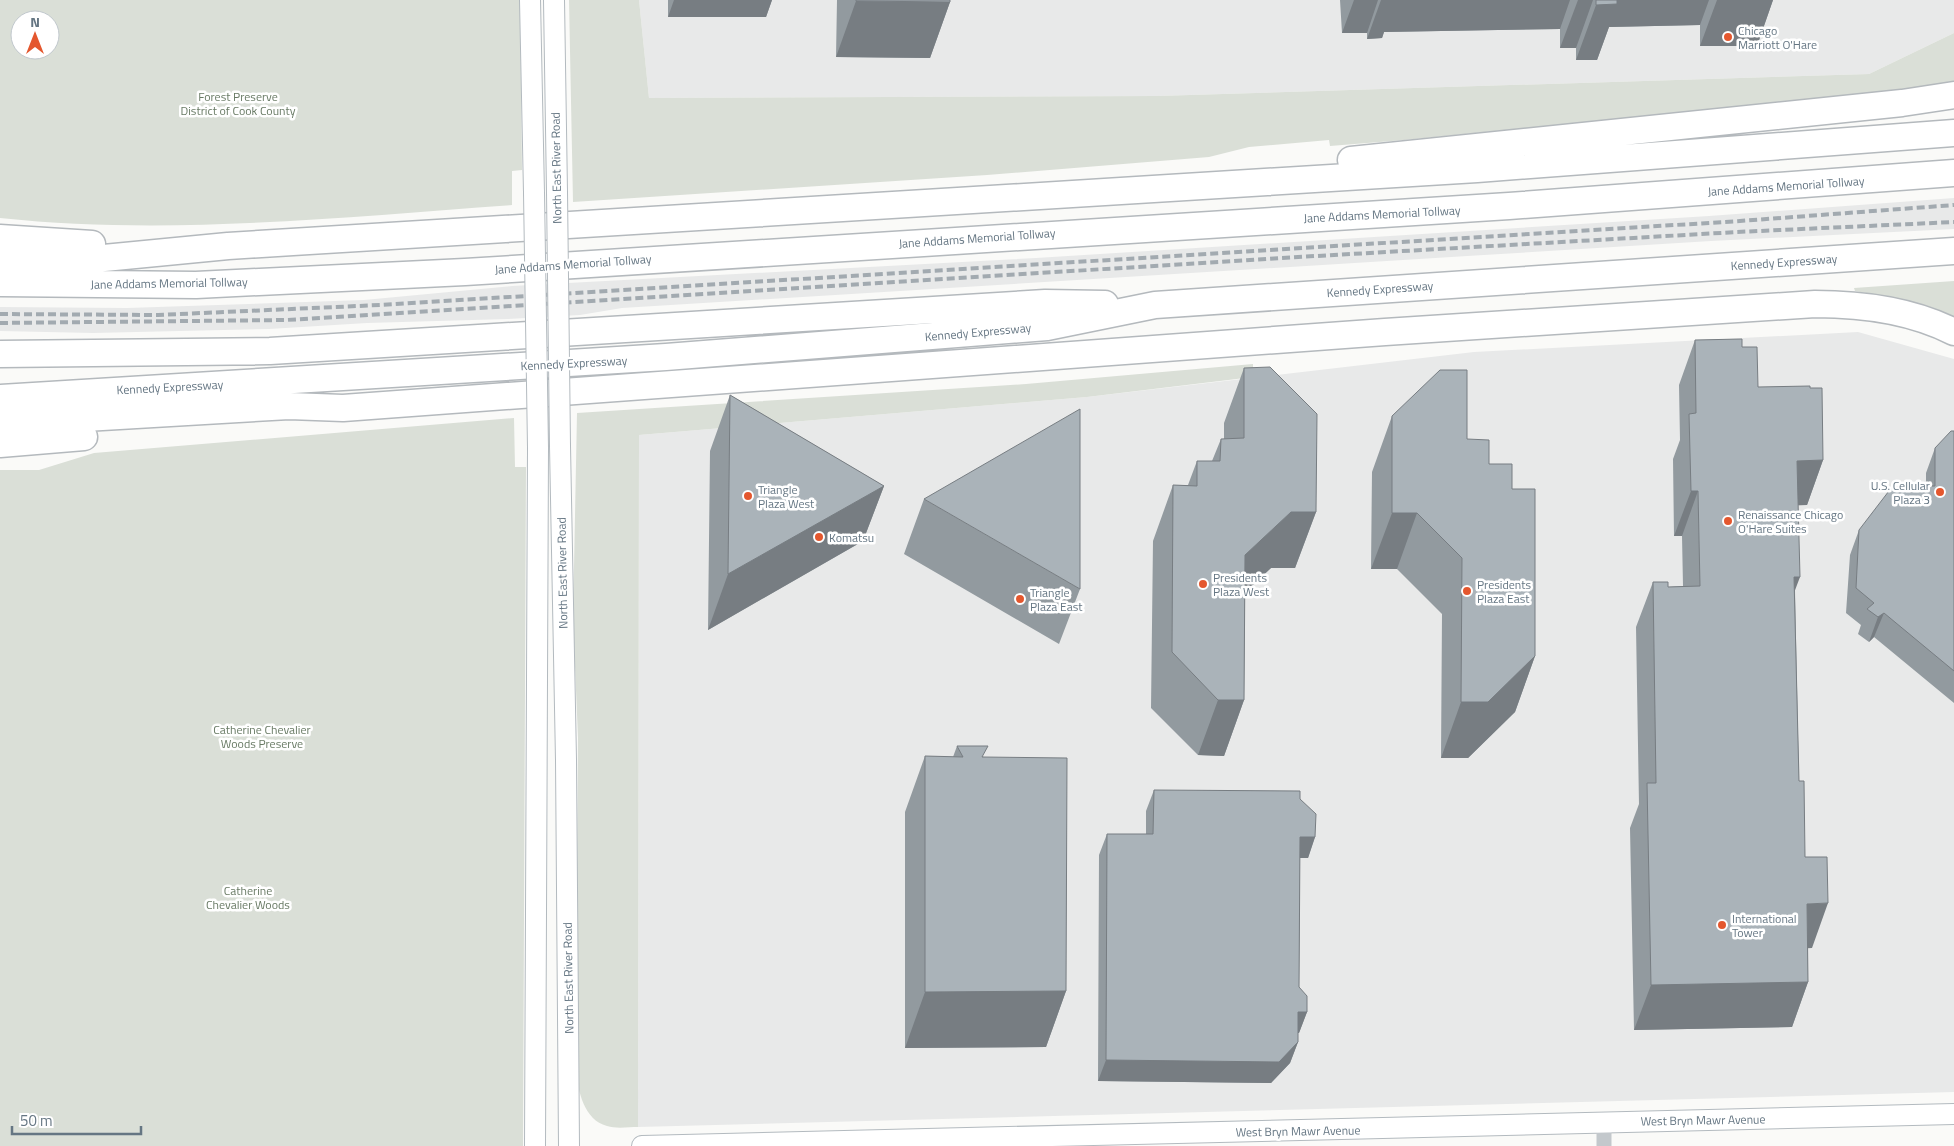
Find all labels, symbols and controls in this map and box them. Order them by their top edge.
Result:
north arrow [10,10,60,60]
text: N [30,11,40,32]
place label: Chicago Marriott O'Hare [1738,21,1817,54]
marker: Chicago Marriott O'Hare [1722,31,1734,43]
park label: Forest Preserve District of Cook County [181,87,296,120]
street label: North East River Road [546,112,566,224]
street label: Jane Addams Memorial Tollway [1707,171,1865,201]
street label: Jane Addams Memorial Tollway [1303,200,1461,228]
street label: Jane Addams Memorial Tollway [898,223,1056,253]
street label: Jane Addams Memorial Tollway [494,249,652,279]
street label: Kennedy Expressway [1730,249,1838,275]
street label: Jane Addams Memorial Tollway [90,272,248,294]
street label: Kennedy Expressway [1326,276,1434,302]
street label: Kennedy Expressway [924,318,1032,346]
street label: Kennedy Expressway [520,351,628,375]
street label: Kennedy Expressway [116,375,224,399]
place label: U.S. Cellular Plaza 3 [1871,476,1930,509]
place label: Triangle Plaza West [758,480,815,513]
marker: U.S. Cellular Plaza 3 [1934,486,1946,498]
marker: Triangle Plaza West [742,490,754,502]
place label: Renaissance Chicago O'Hare Suites [1738,505,1843,538]
marker: Renaissance Chicago O'Hare Suites [1722,515,1734,527]
street label: North East River Road [552,517,572,629]
place label: Komatsu [829,528,874,547]
marker: Komatsu [813,531,825,543]
place label: Presidents Plaza West [1213,568,1270,601]
place label: Presidents Plaza East [1477,575,1531,608]
marker: Presidents Plaza West [1197,578,1209,590]
place label: Triangle Plaza East [1030,583,1083,616]
marker: Presidents Plaza East [1461,585,1473,597]
marker: Triangle Plaza East [1014,593,1026,605]
park label: Catherine Chevalier Woods Preserve [213,720,311,753]
park label: Catherine Chevalier Woods [206,881,290,914]
place label: International Tower [1732,909,1797,942]
marker: International Tower [1716,919,1728,931]
street label: North East River Road [558,922,578,1034]
scale bar [12,1104,141,1136]
text: 50 m [20,1109,53,1132]
street label: West Bryn Mawr Avenue [1640,1109,1766,1131]
street label: West Bryn Mawr Avenue [1235,1120,1361,1142]

